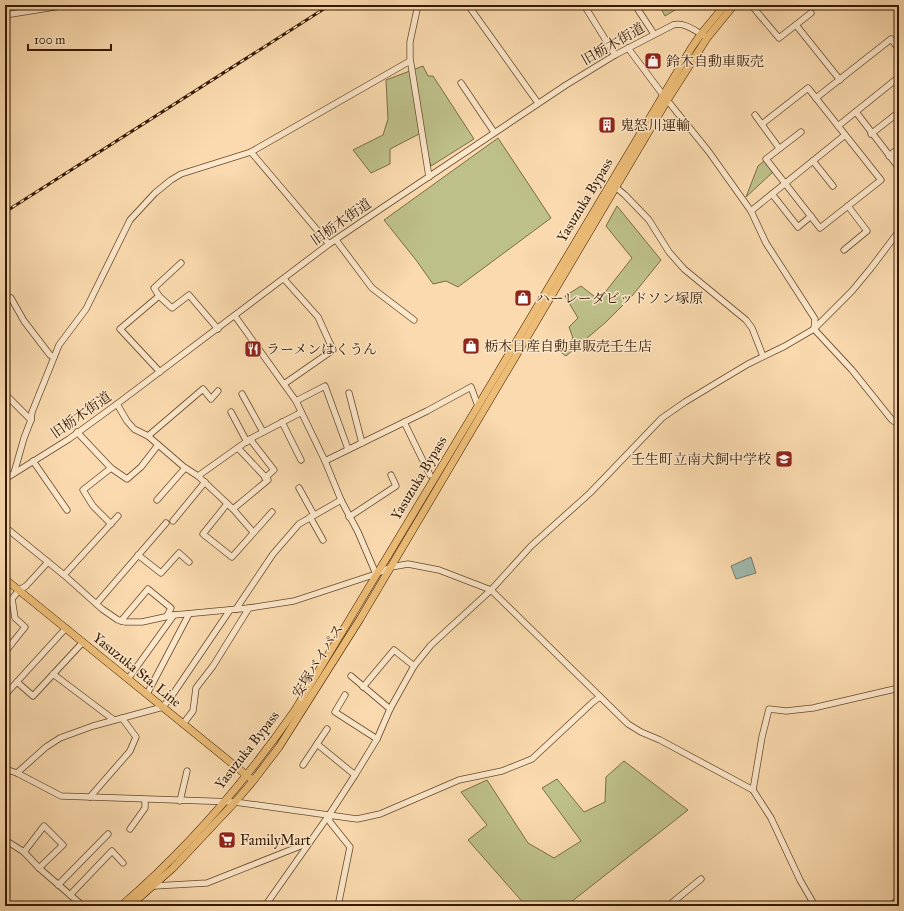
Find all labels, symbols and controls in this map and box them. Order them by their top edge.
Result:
street label: 旧栃木街道 [578,19,648,69]
scale bar [28,26,111,52]
text: 100 m [34,33,65,47]
shop icon: 鈴木自動車販売 [643,51,663,71]
place label: 鈴木自動車販売 [666,53,764,70]
building icon: 鬼怒川運輸 [597,115,617,135]
place label: 鬼怒川運輸 [620,117,690,134]
street label: Yasuzuka Bypass [553,155,617,245]
street label: 旧栃木街道 [307,195,375,249]
shop icon: ハーレーダビッドソン塚原 [513,288,533,308]
place label: ハーレーダビッドソン塚原 [536,290,703,307]
shop icon: 栃木日産自動車販売壬生店 [461,336,481,356]
place label: 栃木日産自動車販売壬生店 [484,338,652,355]
restaurant icon: ラーメンはくうん [243,339,263,359]
place label: ラーメンはくうん [266,341,377,358]
street label: 旧栃木街道 [47,388,115,442]
street label: Yasuzuka Bypass [387,433,451,523]
school or university icon: 壬生町立南犬飼中学校 [774,449,794,469]
place label: 壬生町立南犬飼中学校 [631,451,771,468]
street label: 安塚バイパス [289,621,347,701]
street label: Yasuzuka Sta. Line [89,629,185,711]
street label: Yasuzuka Bypass [211,707,283,793]
supermarket icon: FamilyMart [217,830,237,850]
place label: FamilyMart [240,832,311,849]

